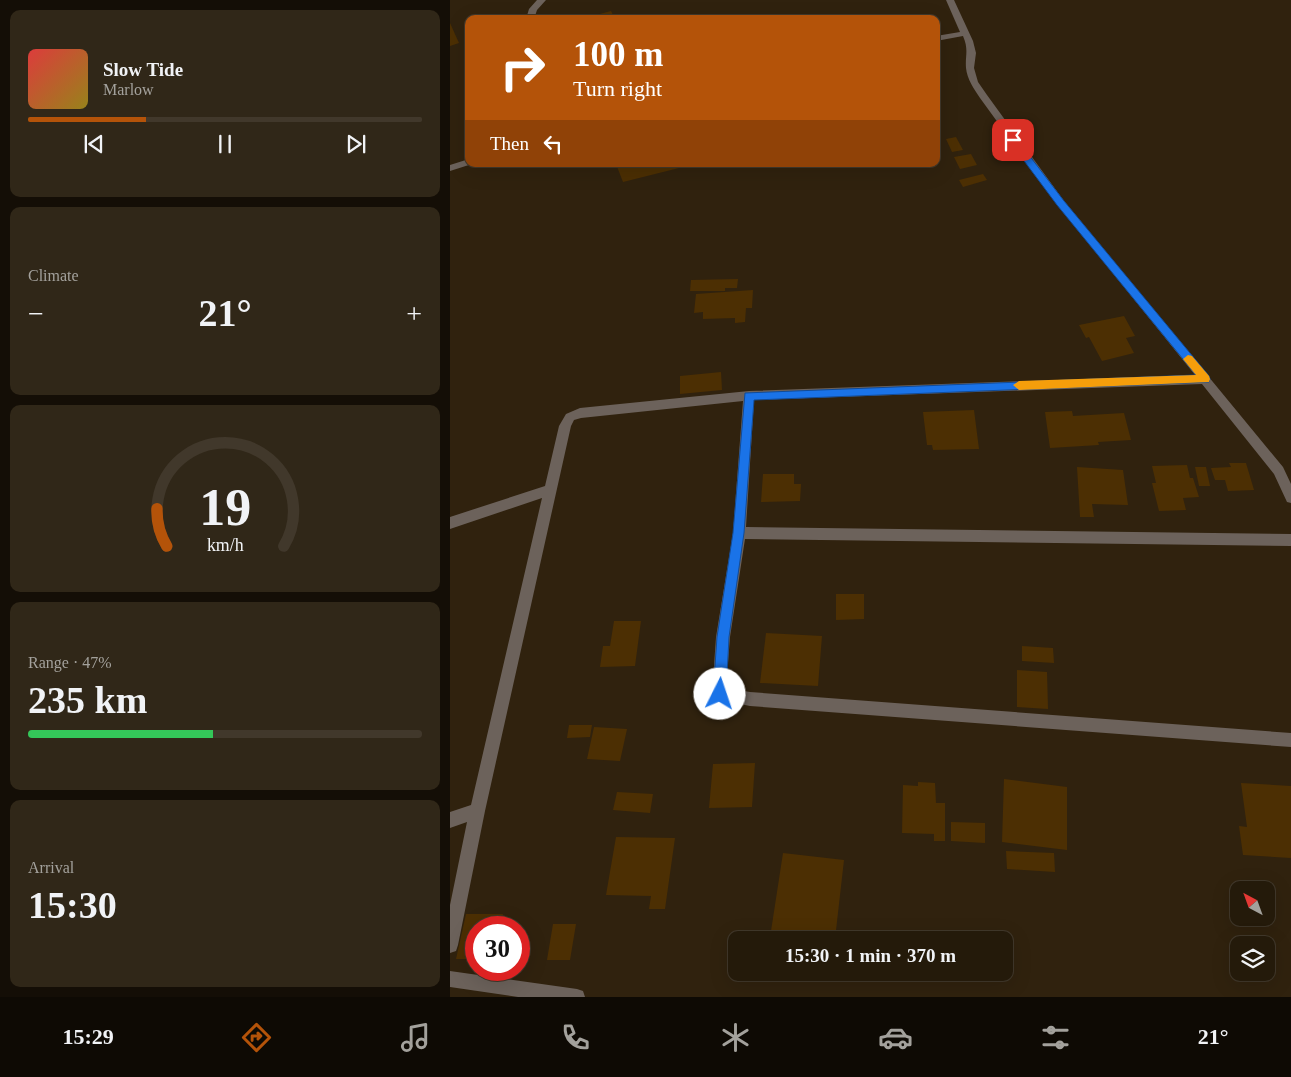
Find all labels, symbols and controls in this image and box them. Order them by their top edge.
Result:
icon: right [490,35,555,100]
text: 100 m [573,35,663,74]
text: Slow Tide [103,59,183,80]
text: Turn right [573,76,662,101]
text: Marlow [103,81,154,98]
pin [992,119,1034,161]
icon: arrive [999,126,1027,154]
icon: previous [80,130,108,158]
icon: pause [211,130,239,158]
icon: next [342,130,370,158]
icon: left [539,130,567,158]
text: Then [490,133,529,154]
text: Climate [28,267,79,284]
text: 21° [198,292,252,334]
text: − [28,298,44,329]
text: + [406,298,422,329]
text: 19 [199,479,251,536]
text: km/h [207,535,243,555]
text: Range · 47% [28,654,112,671]
position arrow [693,667,745,719]
text: 235 km [28,679,147,721]
text: Arrival [28,859,74,876]
north arrow [1230,881,1275,926]
map controls [1230,881,1275,981]
text: 15:30 [28,884,117,926]
speed limit sign: 30 [465,916,530,981]
button: layers [1230,936,1275,981]
text: 15:30 · 1 min · 370 m [785,945,956,966]
icon: directions [239,1020,274,1055]
icon: music [398,1020,433,1055]
icon: phone [558,1020,593,1055]
icon: climate [718,1020,753,1055]
icon: car [878,1020,913,1055]
icon: filters [1038,1020,1073,1055]
text: 15:29 [62,1024,114,1049]
text: 21° [1198,1024,1228,1049]

